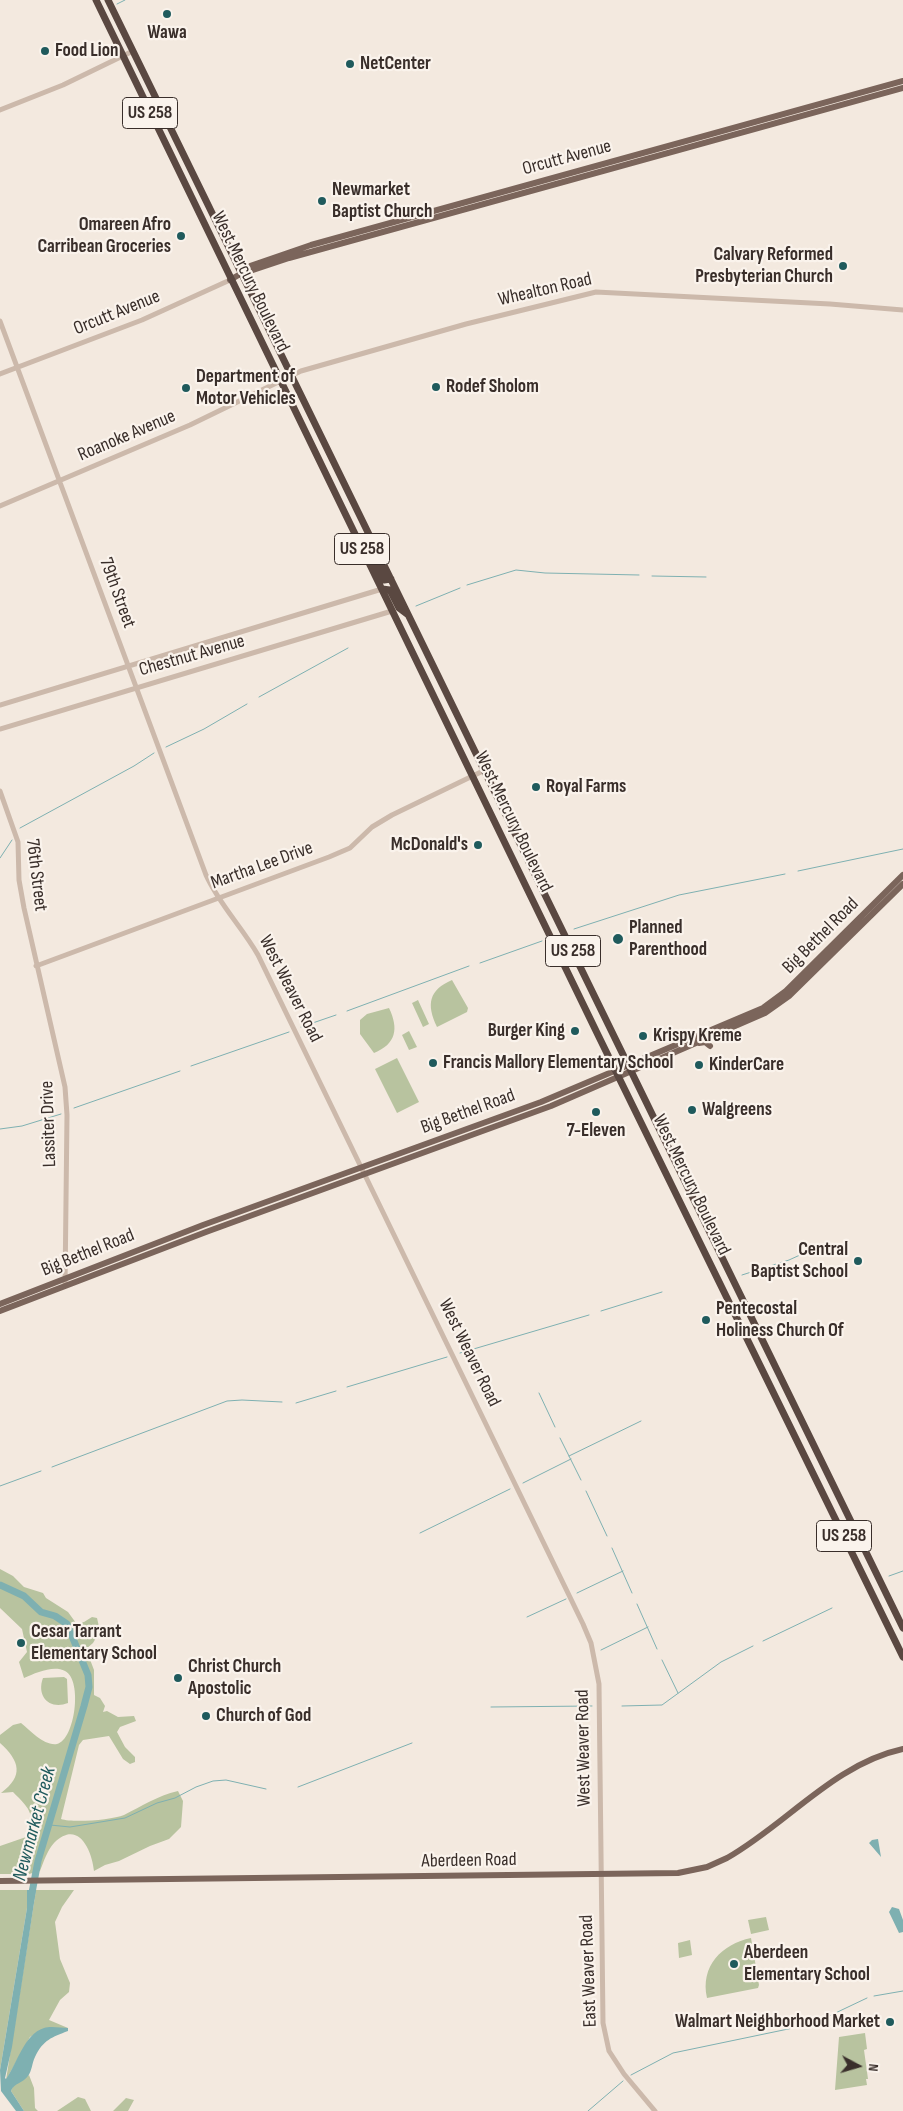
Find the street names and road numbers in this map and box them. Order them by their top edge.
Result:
road number: US 258 [122,98,178,128]
street label: Orcutt Avenue [520,135,614,181]
street label: West Mercury Boulevard [206,208,294,356]
street label: Whealton Road [496,268,594,312]
street label: Orcutt Avenue [70,285,164,341]
street label: Roanoke Avenue [75,405,179,467]
road number: US 258 [334,534,390,564]
street label: 79th Street [94,555,140,631]
street label: Chestnut Avenue [136,630,248,682]
street label: West Mercury Boulevard [469,748,557,896]
street label: 76th Street [20,837,52,913]
street label: Martha Lee Drive [208,837,316,895]
street label: Big Bethel Road [778,893,864,979]
street label: West Weaver Road [253,932,327,1046]
road number: US 258 [546,936,600,966]
street label: Lassiter Drive [36,1081,62,1167]
street label: Big Bethel Road [418,1084,518,1140]
street label: West Mercury Boulevard [647,1111,735,1259]
street label: Big Bethel Road [38,1224,138,1282]
street label: West Weaver Road [433,1295,505,1411]
road number: US 258 [816,1520,872,1552]
street label: West Weaver Road [572,1689,596,1807]
street label: Aberdeen Road [421,1849,517,1873]
street label: East Weaver Road [576,1914,602,2028]

